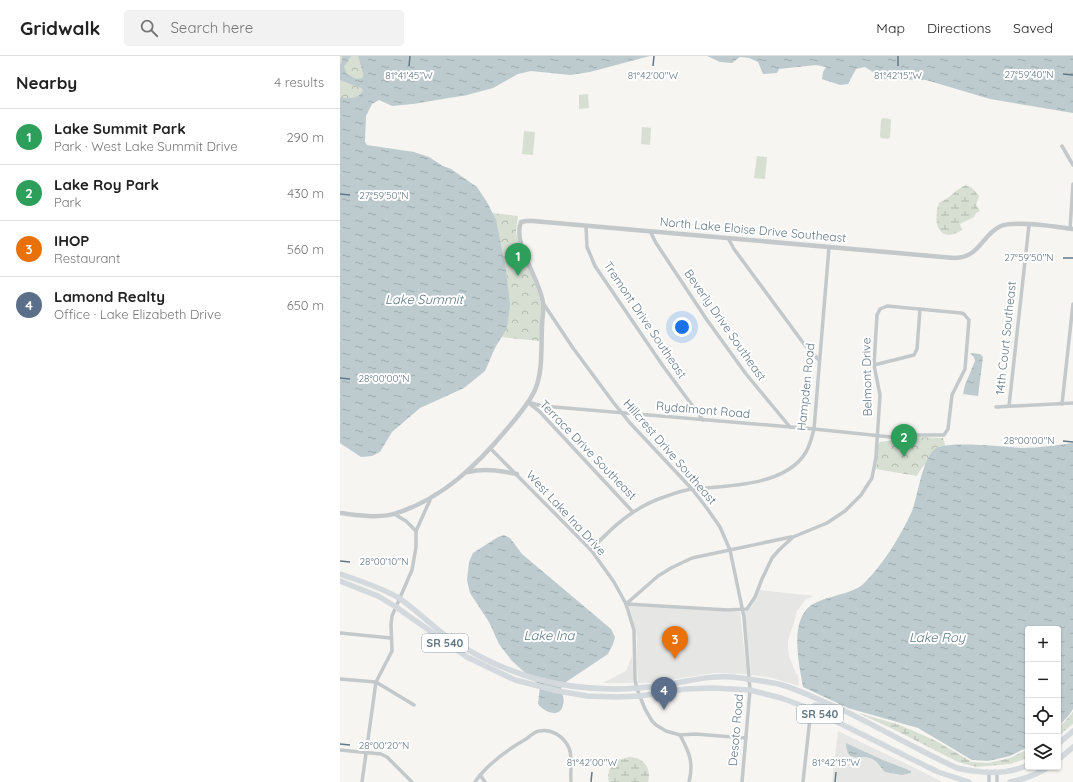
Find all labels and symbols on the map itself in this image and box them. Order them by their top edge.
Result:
text: 27°59'40"N [1004,68,1054,81]
text: 81°41'45"W [385,69,433,82]
text: 81°42'00"W [628,69,679,82]
text: 81°42'15"W [874,69,922,82]
text: 27°59'50"N [359,189,409,202]
street label: North Lake Eloise Drive Southeast [659,214,847,245]
pin: 1 [505,243,531,276]
text: 27°59'50"N [1004,251,1054,264]
street label: Tremont Drive Southeast [601,258,690,381]
street label: Beverly Drive Southeast [681,266,770,383]
street label: 14th Court Southeast [992,280,1019,395]
water label: Lake Summit [385,291,465,307]
your location [672,317,692,337]
street label: Belmont Drive [858,337,875,416]
street label: Hampden Road [793,342,818,432]
text: 28°00'00"N [358,372,410,385]
street label: Hillcrest Drive Southeast [621,396,720,507]
street label: Terrace Drive Southeast [537,397,640,503]
street label: Rydalmont Road [655,398,751,421]
pin: 2 [891,424,917,457]
text: 28°00'00"N [1003,434,1055,447]
street label: West Lake Ina Drive [523,467,610,558]
text: 28°00'10"N [360,555,408,568]
pin: 3 [662,626,688,659]
water label: Lake Ina [524,627,576,643]
water label: Lake Roy [909,629,966,645]
road number: SR 540 [422,634,468,652]
pin: 4 [651,677,677,710]
street label: Desoto Road [725,693,746,767]
road number: SR 540 [797,705,843,723]
text: 28°00'20"N [359,739,409,752]
text: 81°42'00"W [567,756,618,769]
text: 81°42'15"W [812,756,860,769]

